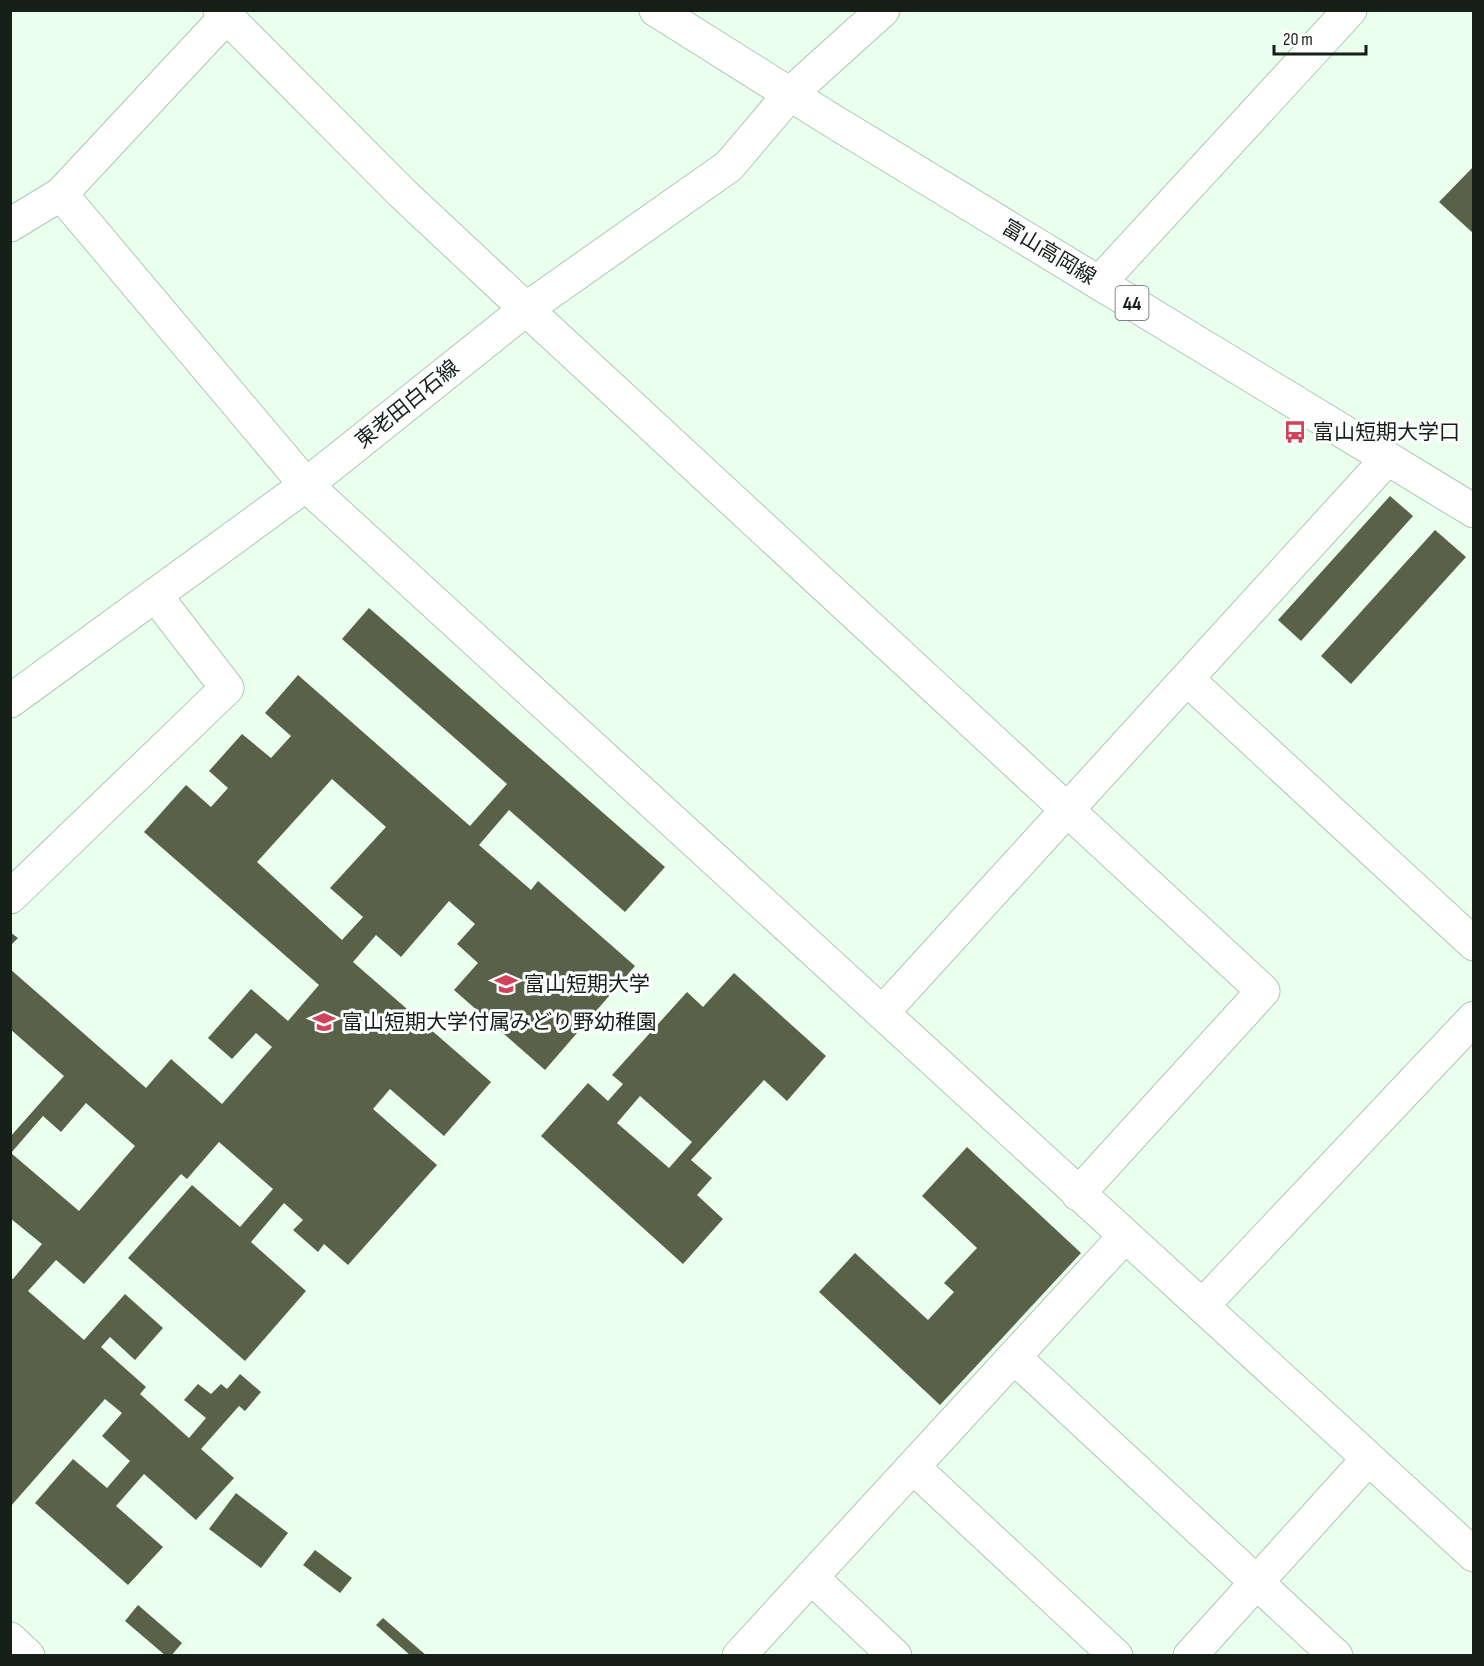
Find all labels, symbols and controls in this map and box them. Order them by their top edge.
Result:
scale bar [1274,18,1366,56]
text: 20 m [1283,29,1313,50]
street label: 富山高岡線 [997,215,1100,290]
road number: 44 [1116,286,1148,320]
street label: 東老田白石線 [350,355,464,454]
bus stop icon: 富山短期大学口 [1282,419,1308,445]
place label: 富山短期大学口 [1313,420,1460,445]
school or university icon: 富山短期大学 [493,971,519,997]
place label: 富山短期大学 [524,972,650,997]
school or university icon: 富山短期大学付属みどり野幼稚園 [311,1009,337,1035]
place label: 富山短期大学付属みどり野幼稚園 [342,1010,657,1035]

